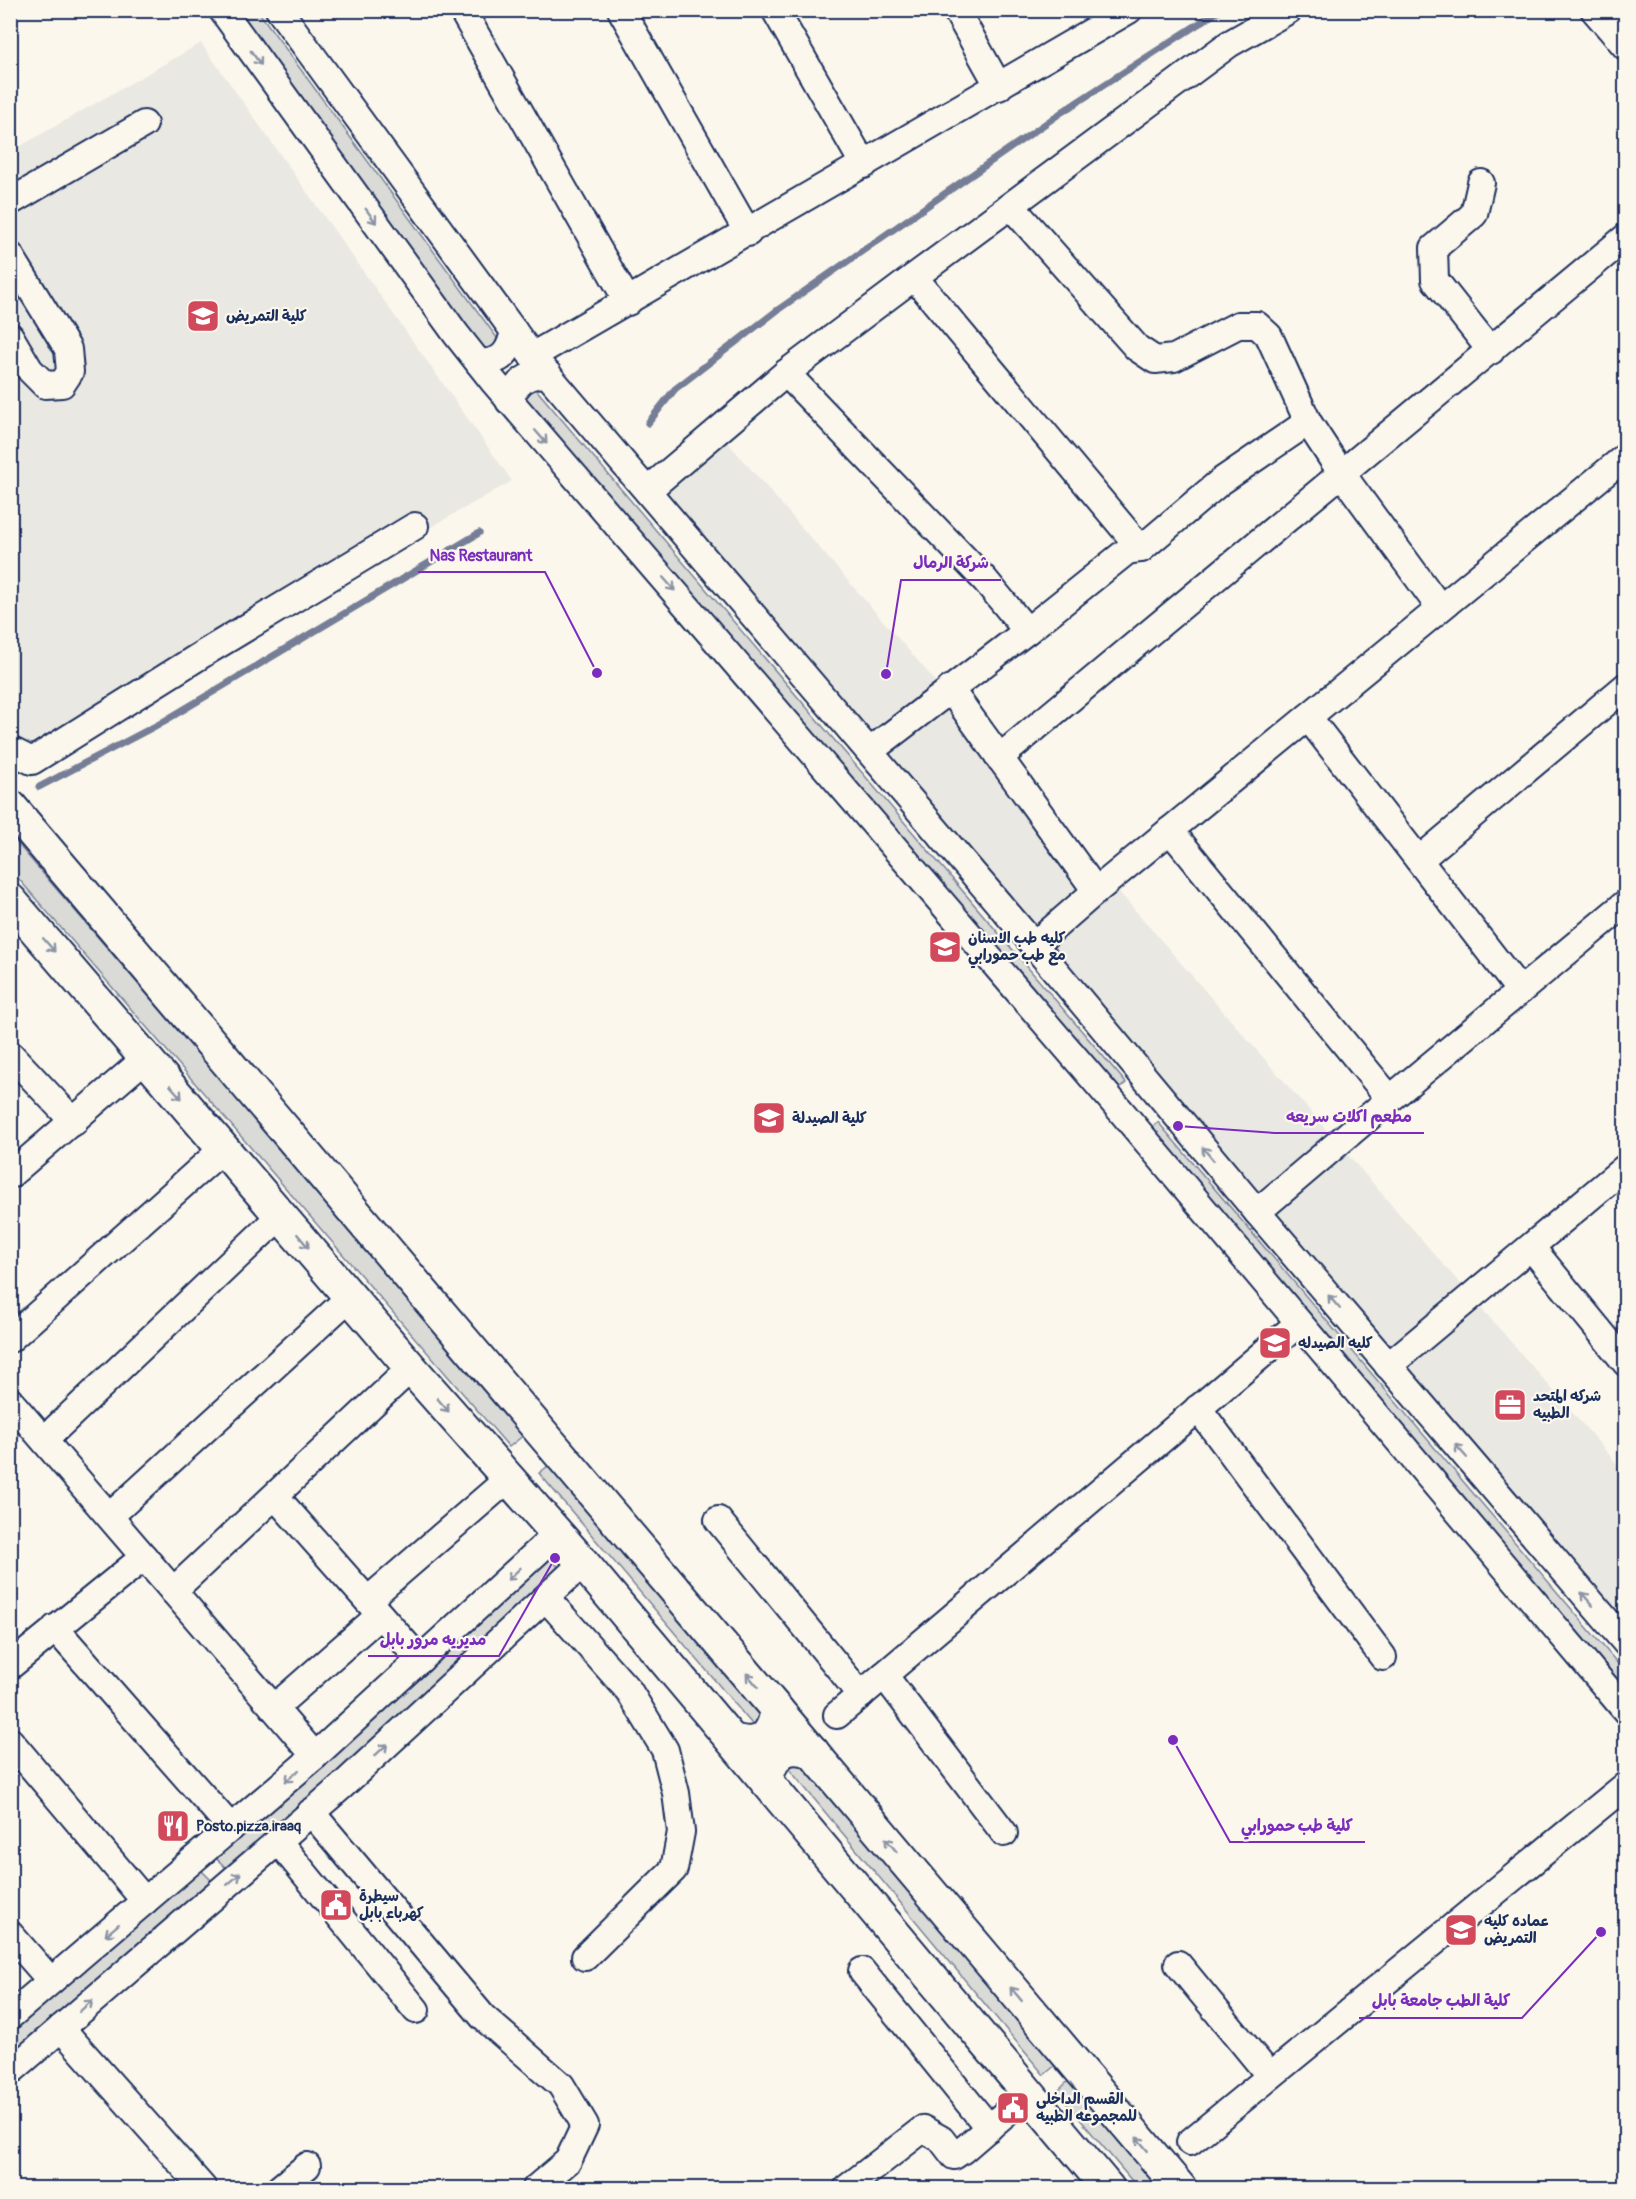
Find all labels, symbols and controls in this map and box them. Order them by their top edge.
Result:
one-way arrow [250,49,263,65]
one-way arrow [365,207,377,223]
school or university icon: كلية التمريض [185,298,221,334]
place label: كلية التمريض [226,307,307,326]
one-way arrow [534,429,548,444]
callout: Nas Restaurant [418,538,545,572]
text: Nas Restaurant [430,546,533,566]
callout: شركة الرمال [901,546,1001,580]
text: شركة الرمال [913,553,989,573]
one-way arrow [662,576,675,592]
school or university icon: كليه طب الاسنان مع طب حمورابي [927,929,963,965]
place label: كليه طب الاسنان مع طب حمورابي [968,929,1066,969]
one-way arrow [42,937,55,953]
one-way arrow [169,1085,183,1100]
callout: مطعم اكلات سريعه [1275,1099,1424,1133]
school or university icon: كلية الصيدلة [751,1100,787,1136]
text: مطعم اكلات سريعه [1286,1107,1412,1129]
place label: كلية الصيدلة [792,1109,867,1128]
one-way arrow [1201,1147,1215,1162]
one-way arrow [296,1233,309,1249]
one-way arrow [1327,1295,1341,1310]
school or university icon: كليه الصيدله [1257,1325,1293,1361]
place label: كليه الصيدله [1298,1334,1373,1353]
office icon: شركه المتحد الطبيه [1492,1387,1528,1423]
place label: شركه المتحد الطبيه [1533,1387,1601,1423]
one-way arrow [436,1397,450,1412]
one-way arrow [1454,1443,1467,1459]
one-way arrow [507,1567,522,1581]
one-way arrow [1581,1591,1594,1607]
callout: مديريه مرور بابل [368,1622,499,1656]
text: مديريه مرور بابل [380,1630,486,1650]
one-way arrow [745,1672,758,1688]
one-way arrow [373,1743,388,1757]
one-way arrow [285,1769,300,1783]
restaurant icon: Posto.pizza.iraaq [155,1808,191,1844]
callout: كلية طب حمورابي [1230,1808,1365,1842]
text: كلية طب حمورابي [1241,1816,1353,1840]
place label: Posto.pizza.iraaq [196,1817,302,1836]
one-way arrow [884,1838,898,1853]
one-way arrow [226,1872,242,1885]
public building icon: سيطرة كهرباء بابل [318,1887,354,1923]
place label: سيطرة كهرباء بابل [359,1887,424,1923]
school or university icon: عماده كليه التمريض [1443,1912,1479,1948]
place label: عماده كليه التمريض [1484,1912,1549,1948]
one-way arrow [104,1923,120,1936]
callout: كلية الطب جامعة بابل [1359,1984,1522,2018]
one-way arrow [1010,1987,1023,2003]
text: كلية الطب جامعة بابل [1372,1991,1510,2011]
one-way arrow [78,1999,93,2013]
public building icon: القسم الداخلي للمجموعه الطبيه [995,2090,1031,2126]
place label: القسم الداخلي للمجموعه الطبيه [1036,2090,1137,2126]
one-way arrow [1135,2137,1149,2152]

